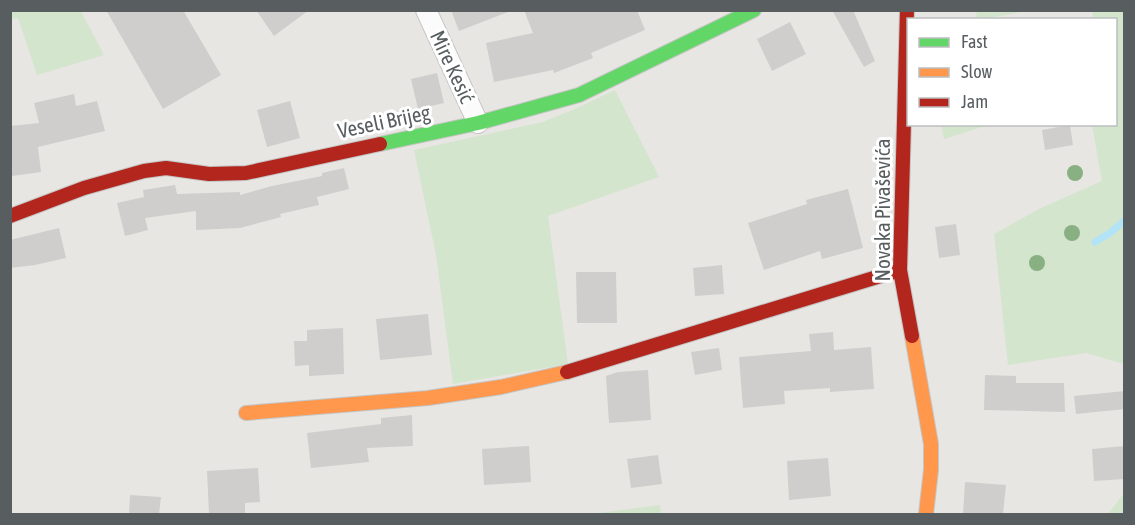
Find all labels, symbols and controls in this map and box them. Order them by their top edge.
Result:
legend [907,18,1117,126]
street label: Mire Kesić [426,27,480,107]
text: Fast [961,31,988,52]
text: Slow [961,61,992,82]
text: Jam [961,91,988,112]
street label: Veseli Brijeg [335,100,432,143]
street label: Novaka Pivaševića [870,139,894,281]

